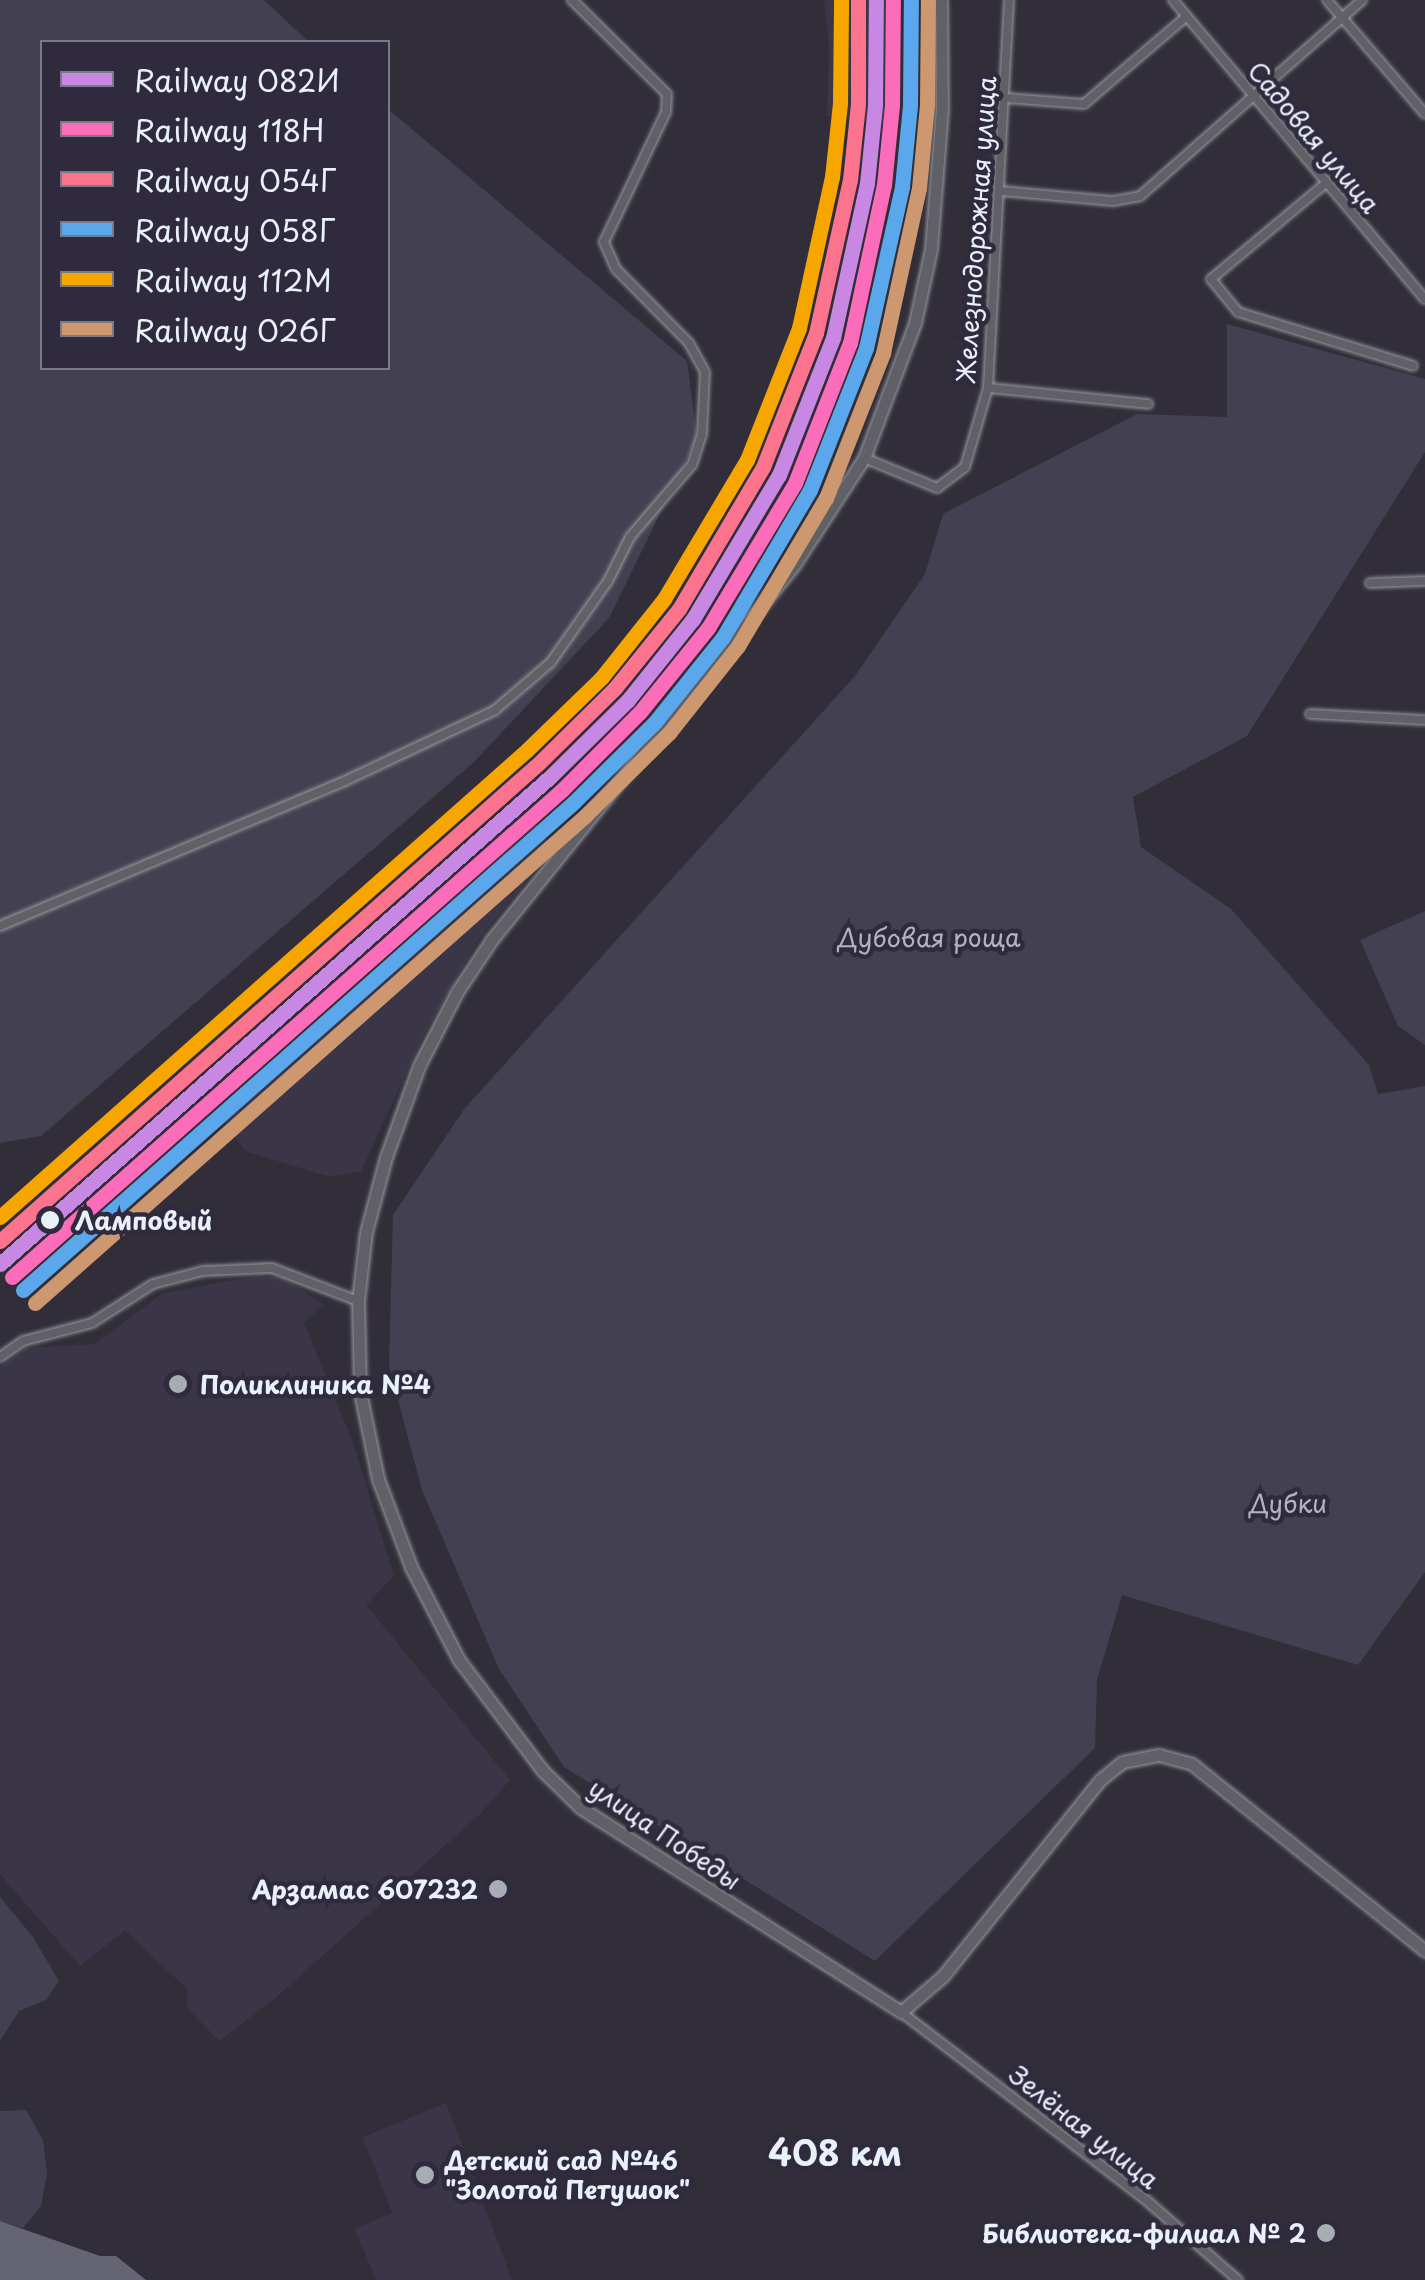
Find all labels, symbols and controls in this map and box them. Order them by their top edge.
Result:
legend [40,40,390,370]
street label: Садовая улица [1242,55,1386,219]
text: Railway 082И [134,57,340,102]
street label: Железнодорожная улица [950,74,1002,386]
text: Railway 118Н [134,107,324,152]
text: Railway 054Г [134,157,336,202]
text: Railway 058Г [134,207,335,252]
text: Railway 112М [134,257,332,302]
text: Railway 026Г [134,307,336,352]
park label: Дубовая роща [837,922,1021,952]
marker: Ламповый [34,1204,66,1236]
place label: Ламповый [75,1205,212,1235]
place label: Поликлиника №4 [200,1369,431,1399]
marker: Поликлиника №4 [165,1371,191,1397]
park label: Дубки [1249,1488,1327,1518]
street label: улица Победы [583,1772,747,1896]
place label: Арзамас 607232 [252,1874,478,1904]
marker: Арзамас 607232 [487,1878,509,1900]
street label: Зелёная улица [1003,2059,1165,2195]
district label: 408 км [767,2131,903,2173]
place label: Детский сад №46 "Золотой Петушок" [445,2146,692,2205]
marker: Детский сад №46 "Золотой Петушок" [414,2164,436,2186]
place label: Библиотека-филиал № 2 [981,2218,1306,2248]
marker: Библиотека-филиал № 2 [1315,2222,1337,2244]

